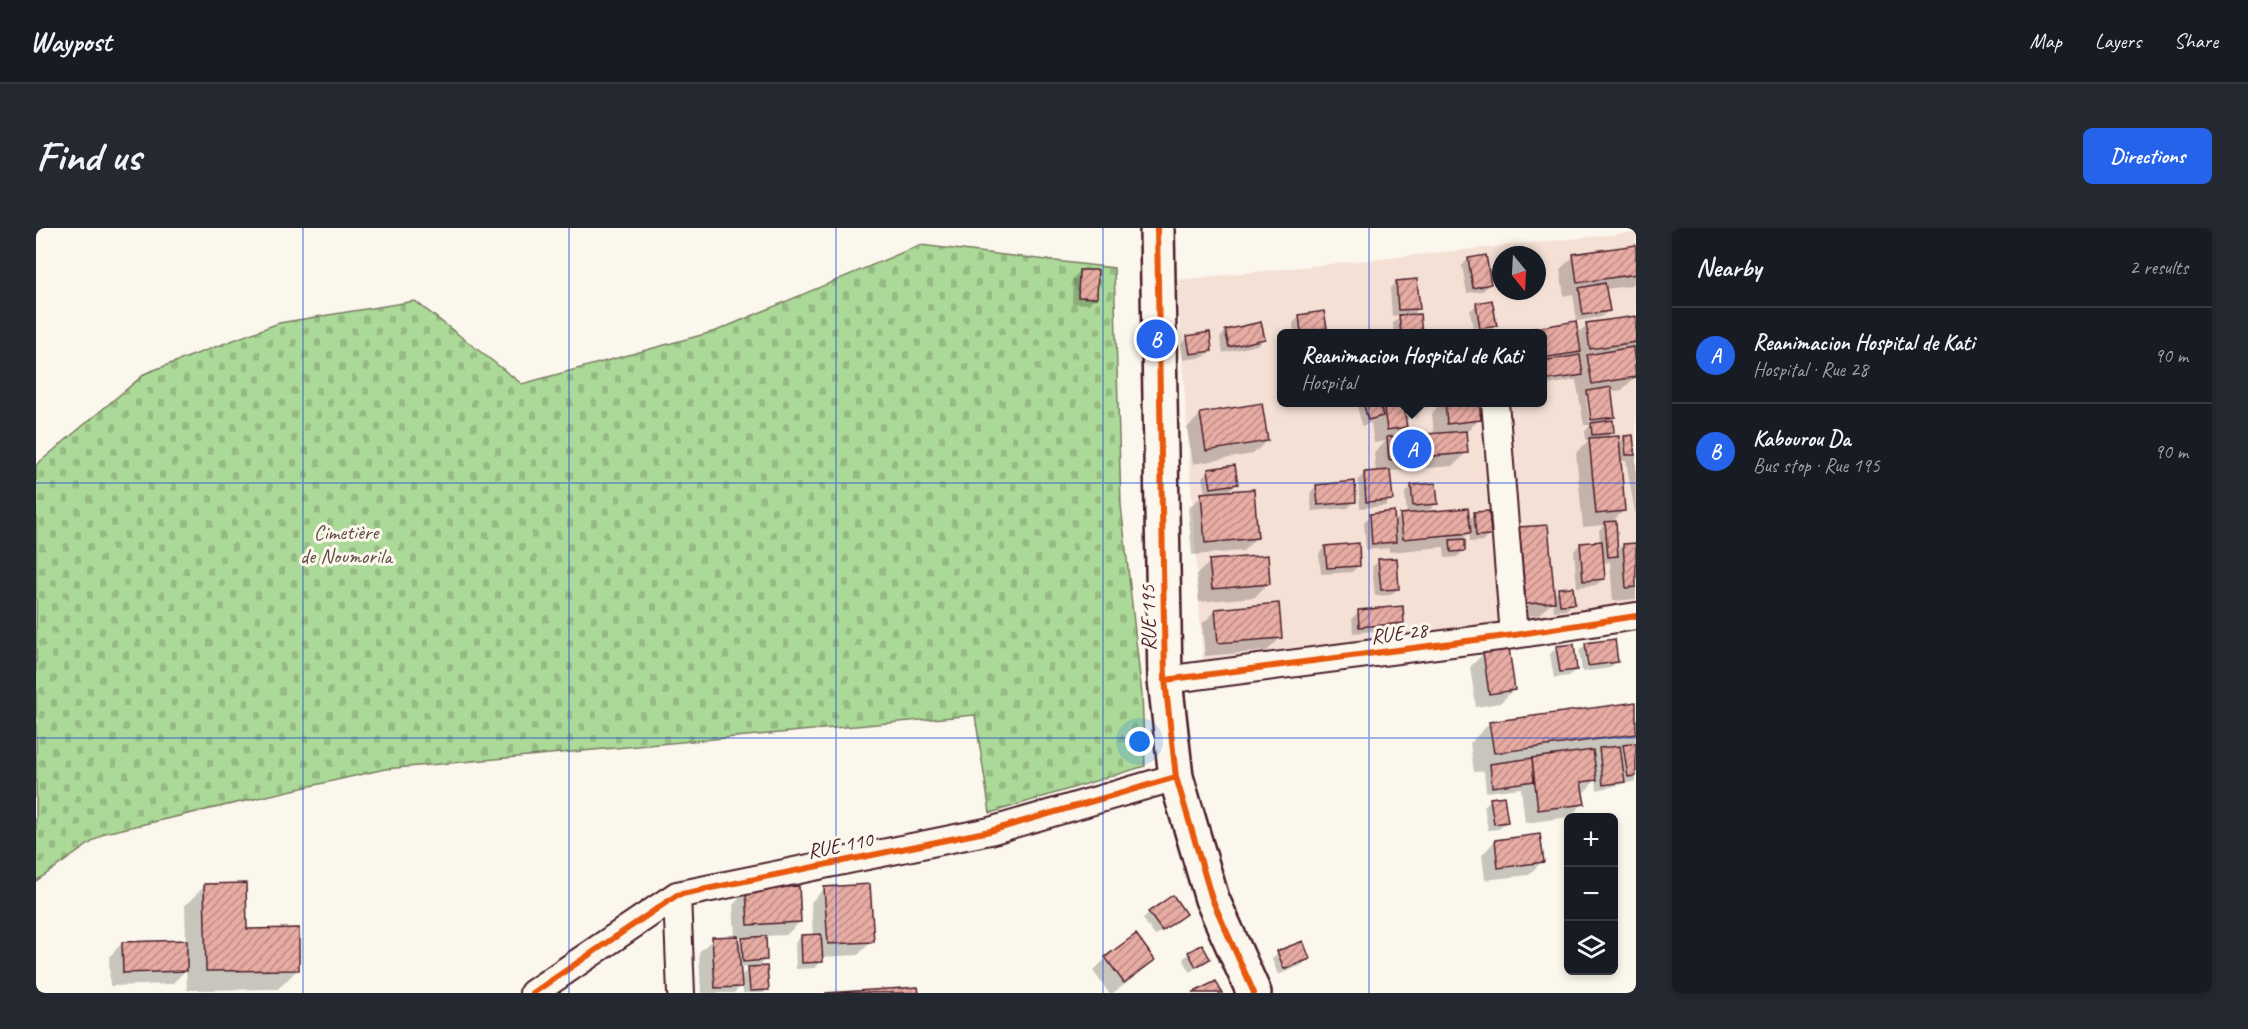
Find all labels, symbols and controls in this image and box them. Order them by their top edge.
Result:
text: Waypost [30,24,111,59]
text: Map [2029,28,2062,54]
text: Layers [2095,28,2141,54]
text: Share [2174,28,2218,54]
button: Directions [2083,128,2212,184]
text: Find us [36,130,141,183]
north arrow [1492,246,1546,300]
text: Nearby [1696,251,1761,284]
text: 2 results [2129,255,2188,280]
pin: B [1136,316,1176,362]
popup [1277,329,1547,407]
text: Reanimacion Hospital de Kati [1753,329,1974,357]
text: Reanimacion Hospital de Kati [1301,342,1523,370]
text: A [1710,343,1721,368]
text: 90 m [2154,343,2188,368]
text: Hospital · Rue 28 [1753,357,1868,382]
text: Hospital [1301,370,1356,395]
text: Kabourou Da [1753,425,1850,453]
pin: A [1392,426,1432,472]
text: B [1710,439,1721,464]
text: 90 m [2154,439,2188,464]
text: Bus stop · Rue 195 [1753,453,1880,478]
park label: Cimetière de Noumorila [300,519,394,569]
street label: RUE 195 [1134,583,1162,651]
street label: RUE 28 [1369,616,1431,649]
your location [1125,727,1154,756]
map controls [1564,813,1618,975]
button: + [1564,813,1618,867]
street label: RUE 110 [805,826,876,864]
button: − [1564,867,1618,921]
button: layers [1564,921,1618,975]

